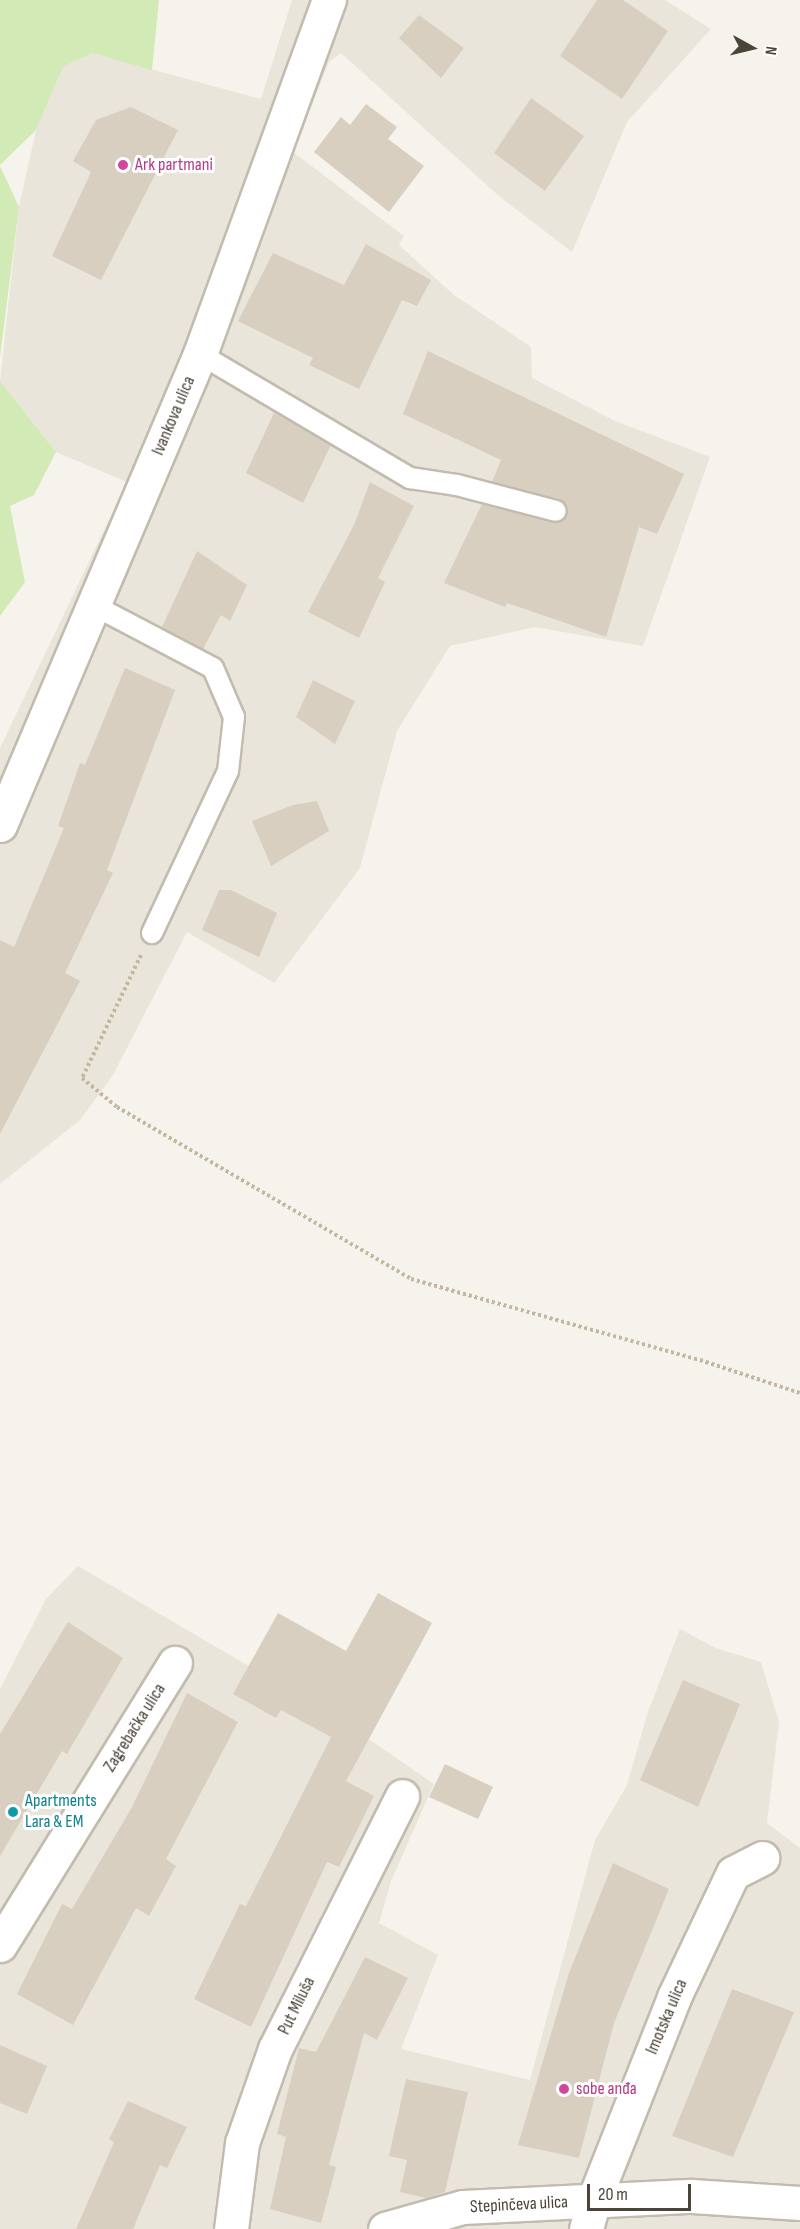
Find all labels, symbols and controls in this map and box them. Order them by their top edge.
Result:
north arrow [722,18,782,78]
text: N [760,45,780,56]
place label: Ark partmani [135,154,213,176]
marker: Ark partmani [116,158,130,172]
street label: Ivankova ulica [148,373,200,459]
street label: Zagrebačka ulica [99,1680,171,1776]
place label: Apartments Lara & EM [25,1791,97,1834]
marker: Apartments Lara & EM [6,1805,20,1819]
street label: Put Miluša [274,1974,320,2038]
street label: Imotska ulica [641,1976,693,2058]
place label: sobe anđa [576,2078,637,2100]
marker: sobe anđa [557,2082,571,2096]
scale bar [590,2172,694,2210]
text: 20 m [598,2184,628,2205]
street label: Stepinčeva ulica [469,2192,569,2218]

